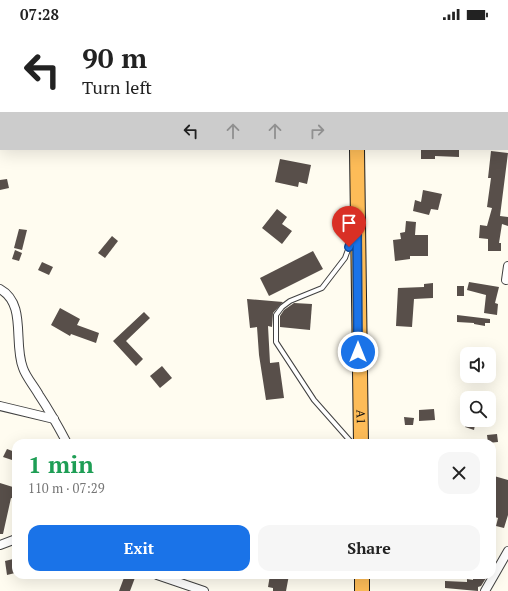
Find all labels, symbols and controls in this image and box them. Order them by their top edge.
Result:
text: 07:28 [20,4,59,24]
text: 90 m [82,39,147,76]
icon: left [16,44,68,96]
text: Turn left [82,75,152,99]
icon: left [180,120,202,142]
icon: ahead [222,120,244,142]
icon: ahead [264,120,286,142]
icon: right [306,120,328,142]
pin [332,206,366,247]
icon: arrive [338,212,360,234]
position arrow [337,331,379,373]
map controls [460,347,496,427]
button: sound [460,347,496,383]
button: search [460,391,496,427]
street label: A1 [354,410,369,424]
text: 1 min [28,448,94,480]
button: close [438,452,480,494]
text: 110 m · 07:29 [28,479,105,497]
button: Exit [28,525,250,571]
button: Share [258,525,480,571]

